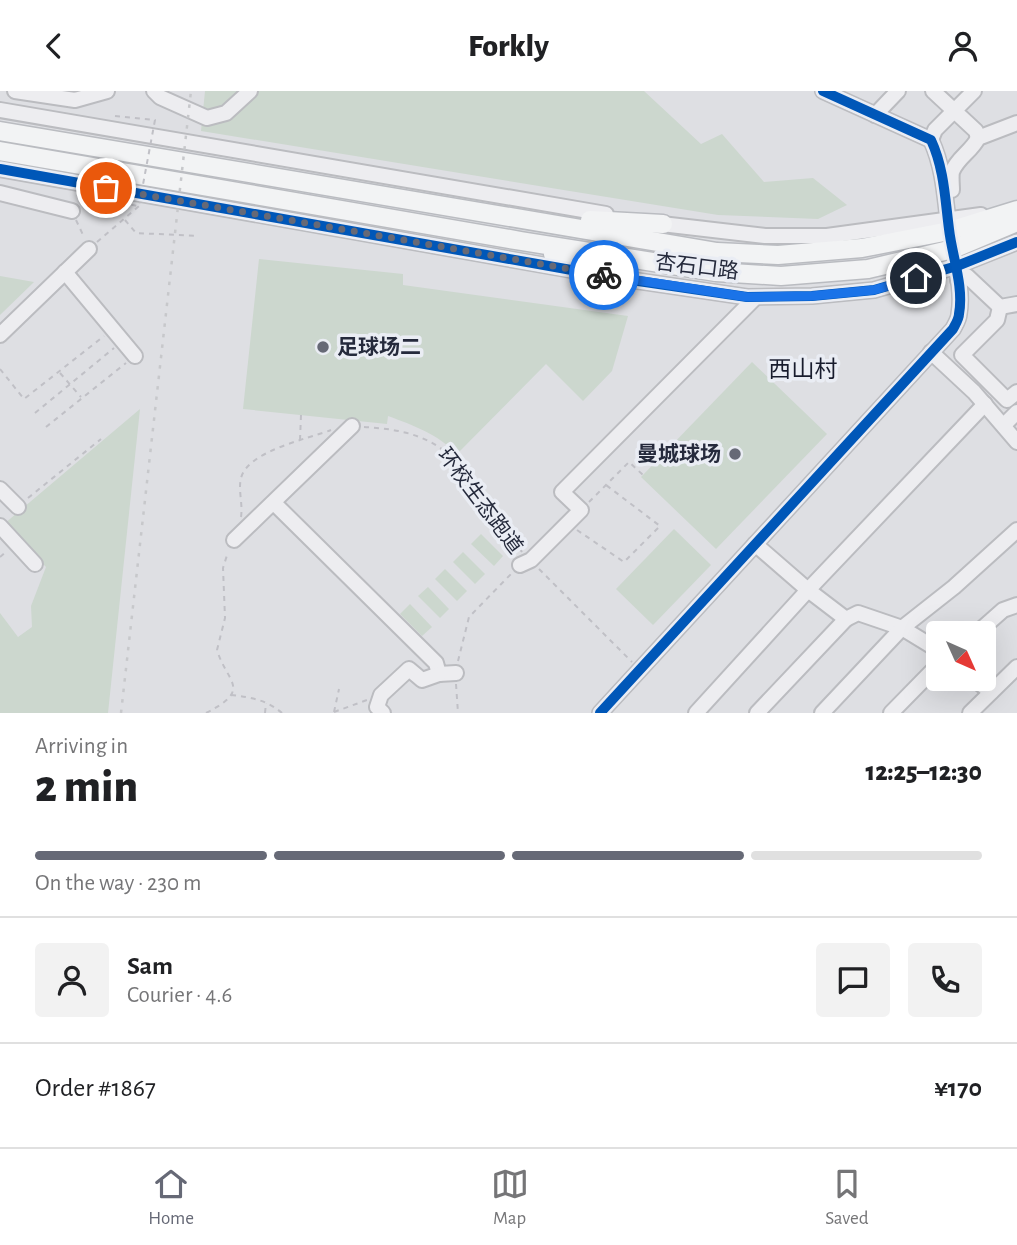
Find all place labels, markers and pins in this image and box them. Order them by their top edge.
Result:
pin [76,158,136,218]
pin [886,248,946,308]
place label: 足球场二 [337,336,421,358]
marker: 足球场二 [315,339,331,355]
place label: 曼城球场 [637,443,721,465]
marker: 曼城球场 [727,446,743,462]

